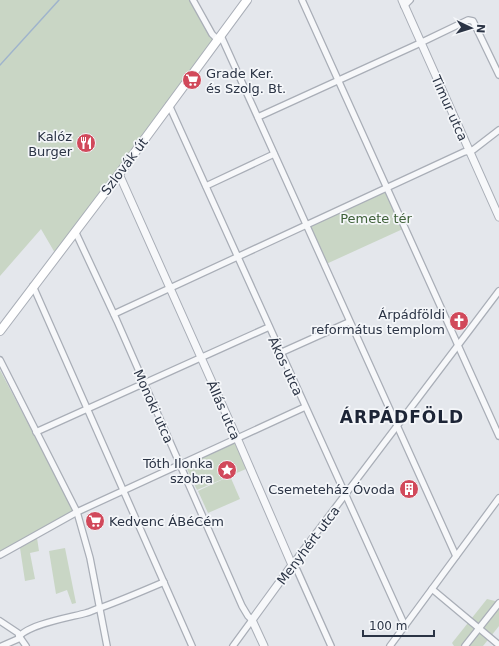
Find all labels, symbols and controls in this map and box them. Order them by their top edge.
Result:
north arrow [451,8,491,48]
text: N [474,24,487,34]
place label: Grade Ker. és Szolg. Bt. [206,66,286,96]
supermarket icon: Grade Ker. és Szolg. Bt. [181,69,203,91]
street label: Timur utca [428,72,471,143]
place label: Kalóz Burger [28,129,73,159]
restaurant icon: Kalóz Burger [75,132,97,154]
street label: Szlovák út [98,135,151,198]
park label: Pemete tér [340,211,413,226]
place label: Árpádföldi református templom [311,307,445,337]
church icon: Árpádföldi református templom [448,310,470,332]
street label: Ákos utca [265,334,306,398]
street label: Monoki utca [131,367,176,445]
street label: Állás utca [204,378,243,442]
district label: ÁRPÁDFÖLD [340,406,464,427]
place label: Tóth Ilonka szobra [142,456,213,486]
place icon: Tóth Ilonka szobra [216,459,238,481]
building icon: Csemeteház Óvoda [398,478,420,500]
place label: Csemeteház Óvoda [268,482,395,497]
street label: Menyhért utca [274,503,343,588]
supermarket icon: Kedvenc ÁBéCém [84,510,106,532]
place label: Kedvenc ÁBéCém [109,514,224,529]
scale bar [363,612,434,638]
text: 100 m [369,619,407,633]

